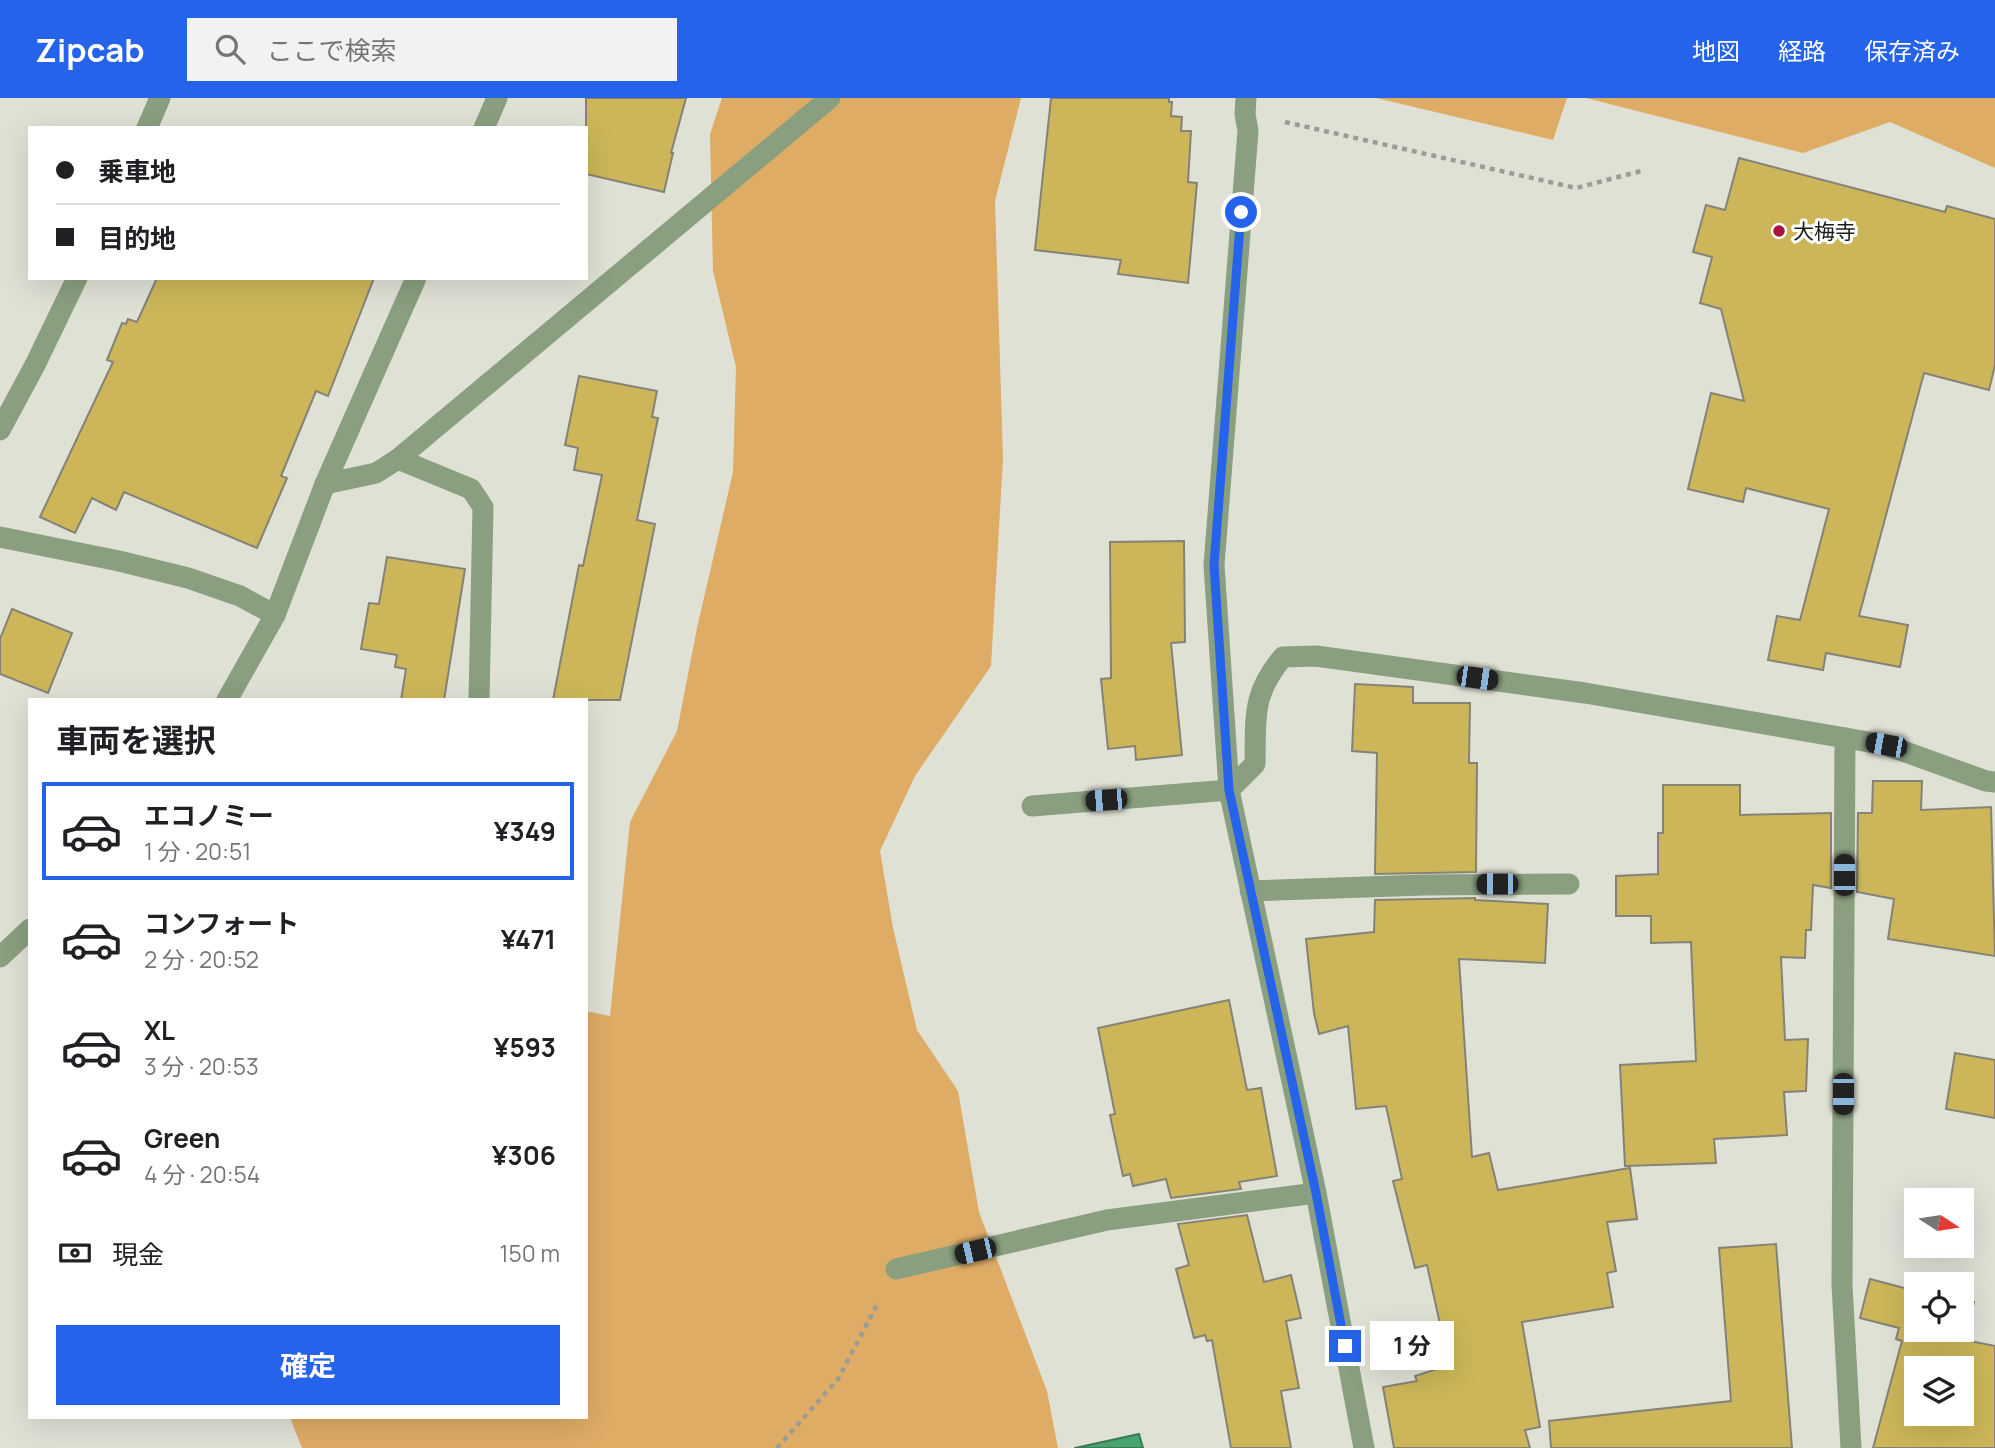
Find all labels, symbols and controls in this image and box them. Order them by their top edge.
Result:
search box [187,18,677,81]
text: Zipcab [35,27,145,72]
icon: search [211,30,249,68]
text: ここで検索 [267,32,397,68]
text: 地図 [1692,34,1740,67]
text: 経路 [1778,34,1826,67]
text: 保存済み [1864,34,1960,67]
text: 乗車地 [98,153,176,189]
route start [1225,196,1257,228]
place label: 大梅寺 [1793,217,1856,245]
text: 目的地 [98,220,176,256]
marker: 大梅寺 [1771,223,1787,239]
car [1455,665,1500,691]
text: 車両を選択 [56,718,216,762]
car [1864,731,1909,759]
car [1085,788,1128,812]
text: エコノミー [144,797,274,833]
icon: car [60,800,123,863]
text: ¥349 [494,813,556,849]
text: 1 分 · 20:51 [144,835,251,867]
car [1834,854,1855,896]
car [1477,874,1519,895]
text: コンフォート [144,905,299,941]
icon: car [60,908,123,971]
text: ¥471 [501,921,556,957]
text: 2 分 · 20:52 [144,943,259,975]
text: XL [144,1012,175,1048]
icon: car [60,1016,123,1079]
text: ¥593 [494,1029,556,1065]
text: 3 分 · 20:53 [144,1050,259,1082]
car [1833,1073,1854,1115]
text: Green [144,1120,220,1156]
icon: car [60,1124,123,1187]
text: ¥306 [492,1137,556,1173]
text: 4 分 · 20:54 [144,1158,260,1190]
north arrow [1904,1188,1974,1258]
map controls [1904,1188,1974,1426]
icon: cash [56,1234,94,1272]
text: 現金 [112,1236,164,1272]
car [953,1236,998,1266]
text: 150 m [500,1237,560,1269]
button: locate [1904,1272,1974,1342]
callout: 1 分 [1370,1322,1454,1370]
button: 確定 [56,1325,560,1405]
text: 1 分 [1393,1329,1431,1361]
route end [1329,1330,1361,1362]
button: layers [1904,1356,1974,1426]

